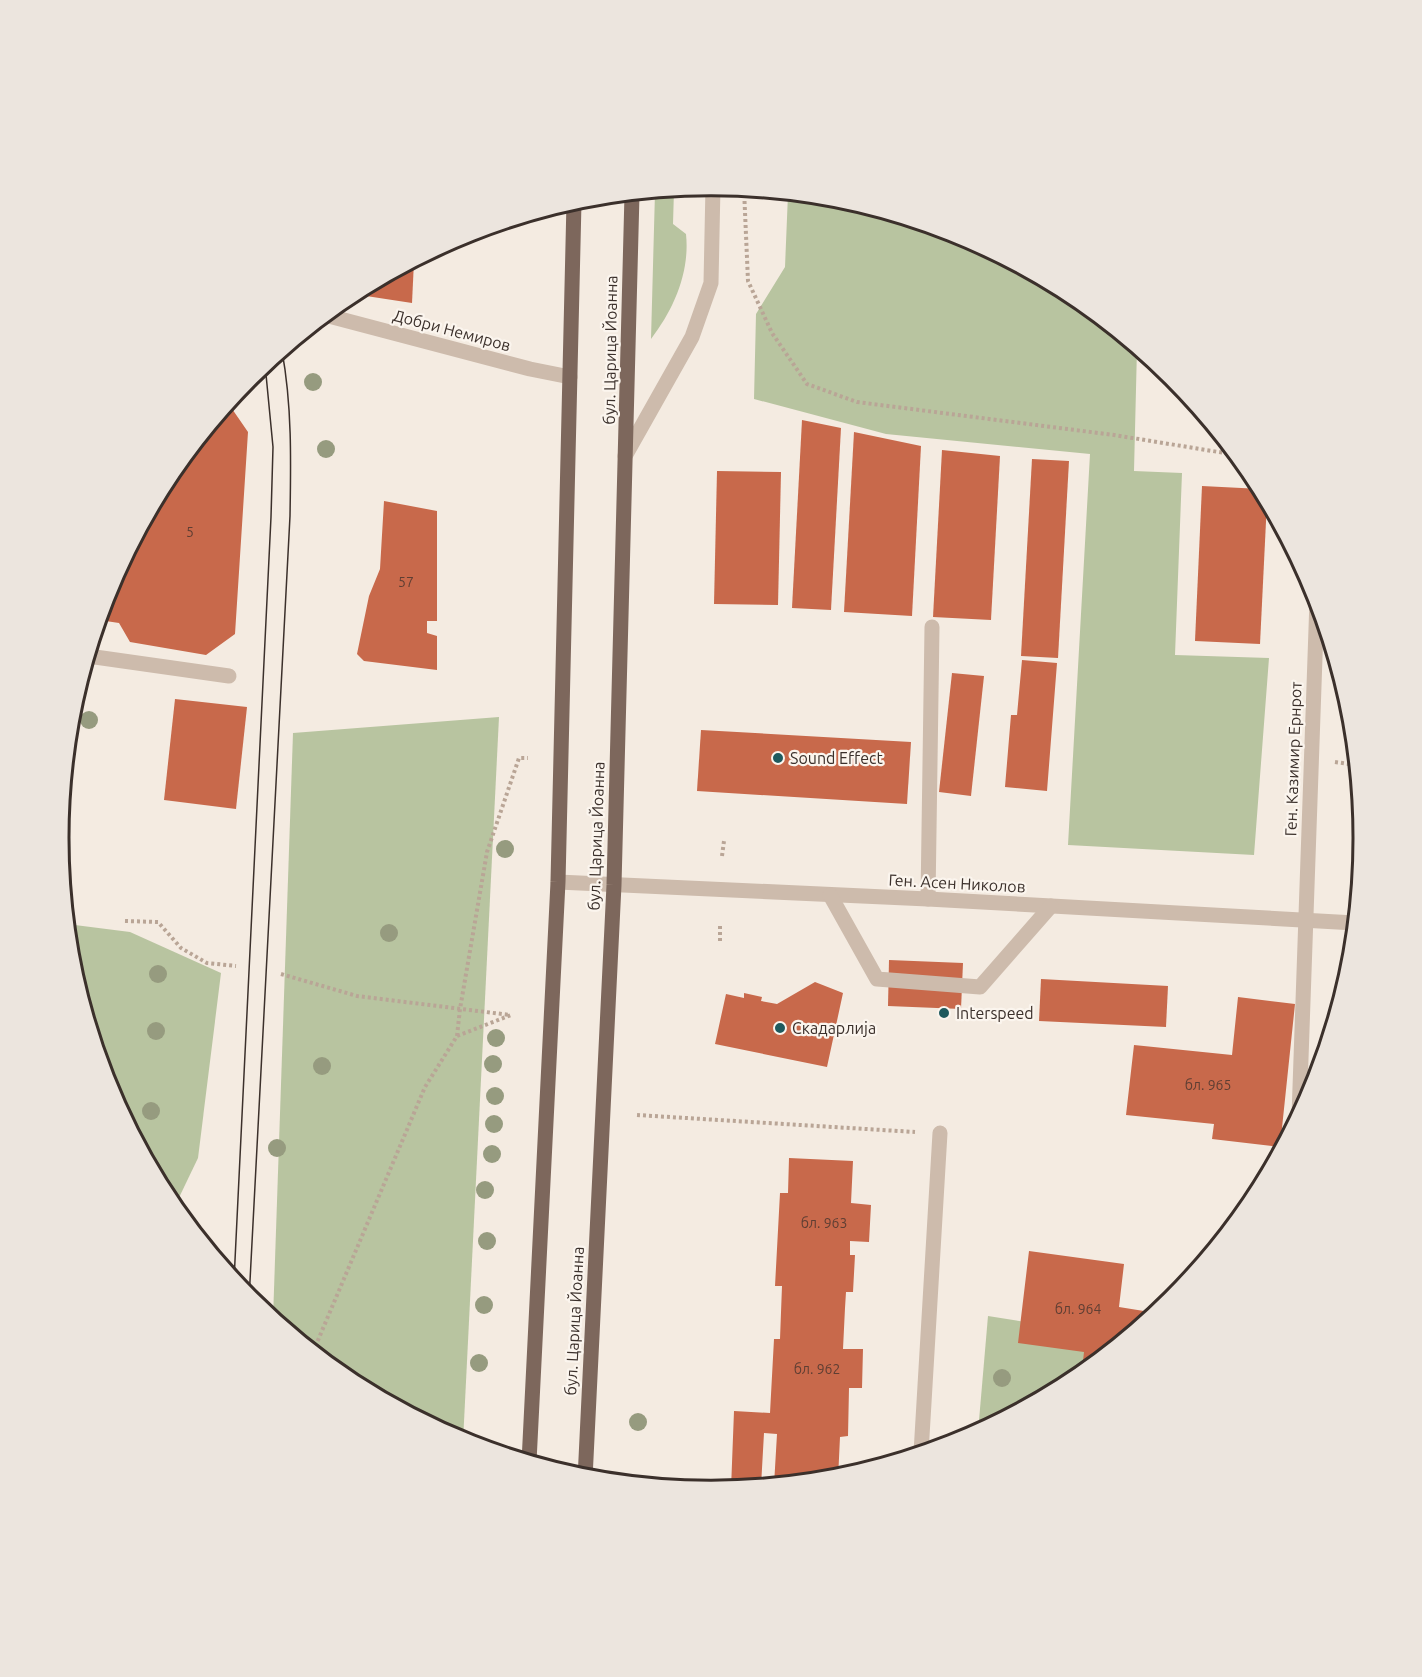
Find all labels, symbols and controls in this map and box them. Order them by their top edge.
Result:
street label: бул. Царица Йоанна [599,275,620,425]
street label: Добри Немиров [391,306,513,354]
house number: 5 [186,524,194,540]
house number: 57 [398,574,414,590]
street label: Ген. Казимир Ернрот [1281,681,1305,837]
place label: Sound Effect [790,749,883,767]
marker: Sound Effect [771,751,785,765]
street label: бул. Царица Йоанна [583,761,608,911]
street label: Ген. Асен Николов [888,870,1026,896]
place label: Interspeed [956,1004,1034,1022]
marker: Interspeed [937,1006,951,1020]
place label: Скадарлиjа [792,1019,876,1037]
marker: Скадарлиjа [773,1021,787,1035]
house number: бл. 965 [1185,1077,1231,1093]
house number: бл. 963 [801,1215,847,1231]
street label: бул. Царица Йоанна [560,1246,587,1396]
house number: бл. 964 [1055,1301,1101,1317]
house number: бл. 962 [794,1361,840,1377]

